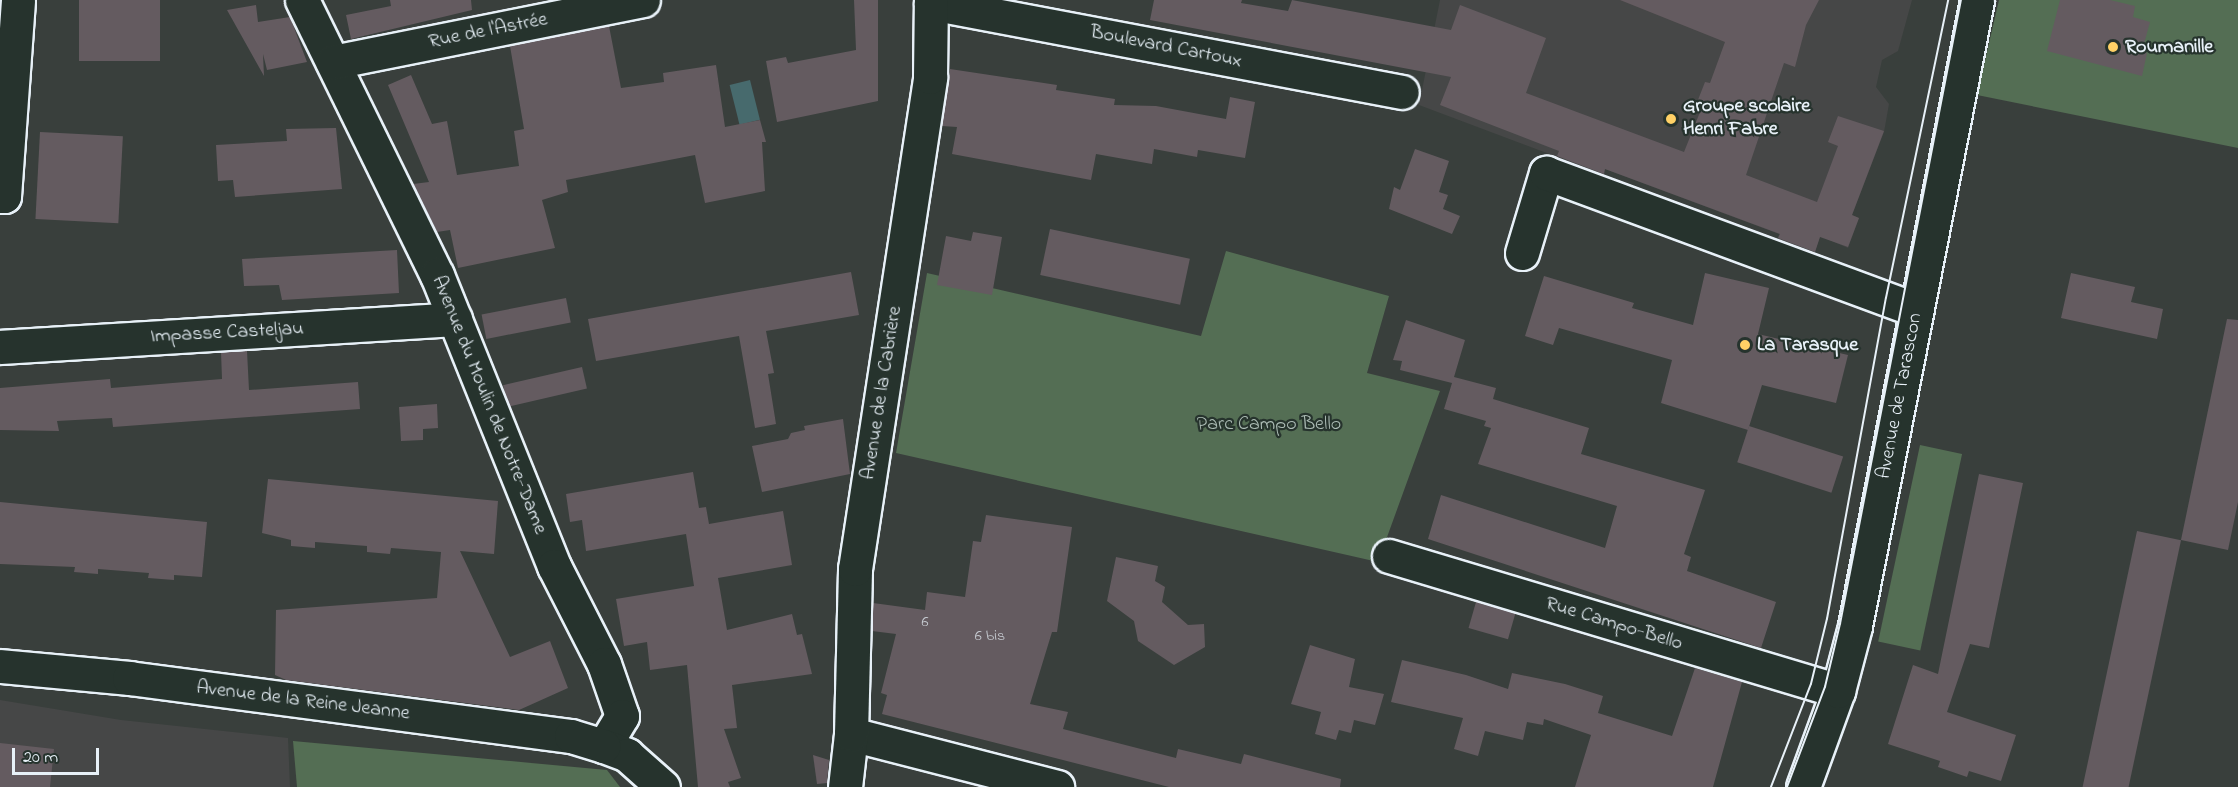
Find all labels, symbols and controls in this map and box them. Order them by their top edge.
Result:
street label: Rue de l'Astrée [427,8,549,54]
street label: Boulevard Cartoux [1088,21,1244,73]
place label: Roumanille [2125,35,2213,59]
marker: Roumanille [2106,40,2120,54]
place label: Groupe scolaire Henri Fabre [1683,95,1810,142]
marker: Groupe scolaire Henri Fabre [1664,112,1678,126]
street label: Avenue du Moulin de Notre-Dame [426,272,552,538]
street label: Avenue de la Cabrière [856,304,908,482]
street label: Avenue de Tarascon [1872,311,1928,481]
street label: Impasse Casteljau [150,317,304,349]
place label: La Tarasque [1757,333,1858,357]
marker: La Tarasque [1738,338,1752,352]
park label: Parc Campo Bello [1197,412,1341,436]
street label: Rue Campo-Bello [1543,592,1685,656]
house number: 6 [921,612,929,632]
house number: 6 bis [975,626,1005,646]
street label: Avenue de la Reine Jeanne [195,676,411,726]
scale bar [15,736,102,774]
text: 20 m [23,745,58,771]

